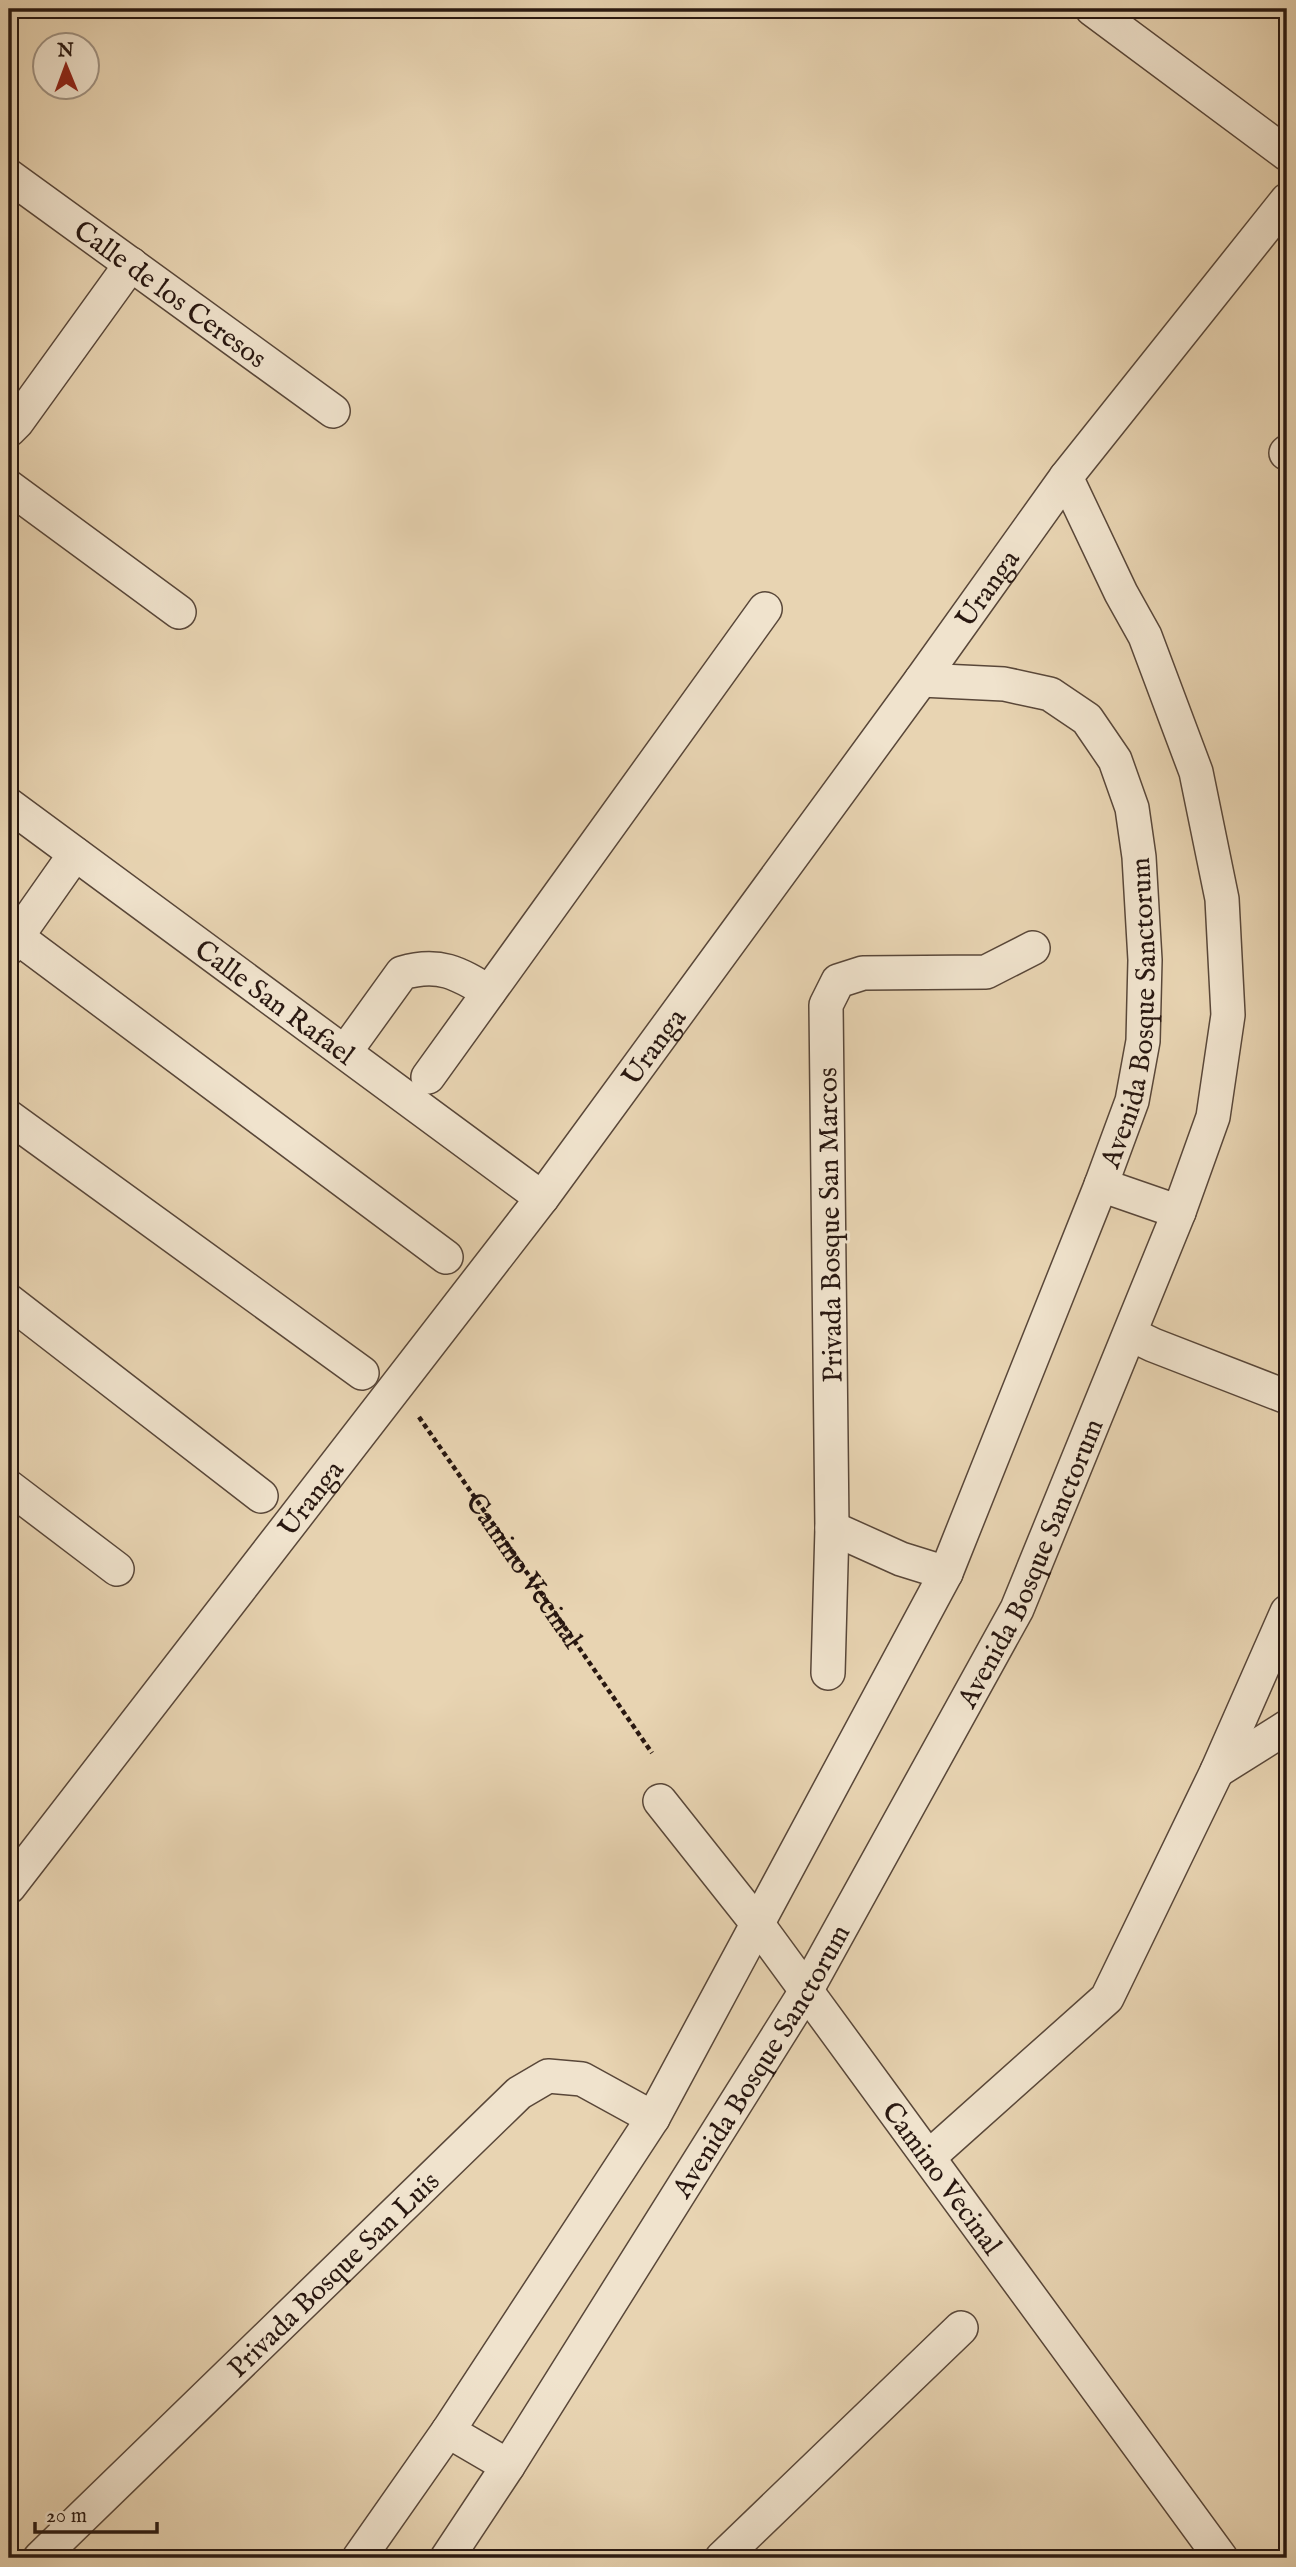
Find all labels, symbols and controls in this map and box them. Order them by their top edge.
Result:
north arrow [32,32,102,102]
text: N [56,39,75,63]
street label: Calle de los Ceresos [66,214,273,377]
street label: Uranga [949,543,1029,635]
street label: Avenida Bosque Sanctorum [1094,856,1165,1174]
street label: Calle San Rafael [187,933,361,1074]
street label: Uranga [615,1001,695,1094]
street label: Privada Bosque San Marcos [811,1067,852,1383]
street label: Avenida Bosque Sanctorum [950,1414,1113,1716]
street label: Uranga [271,1453,353,1545]
street label: Camino Vecinal [457,1487,589,1656]
street label: Avenida Bosque Sanctorum [665,1919,859,2206]
street label: Camino Vecinal [873,2095,1009,2263]
street label: Privada Bosque San Luis [221,2165,448,2386]
scale bar [35,2490,158,2534]
text: 20 m [46,2503,87,2530]

